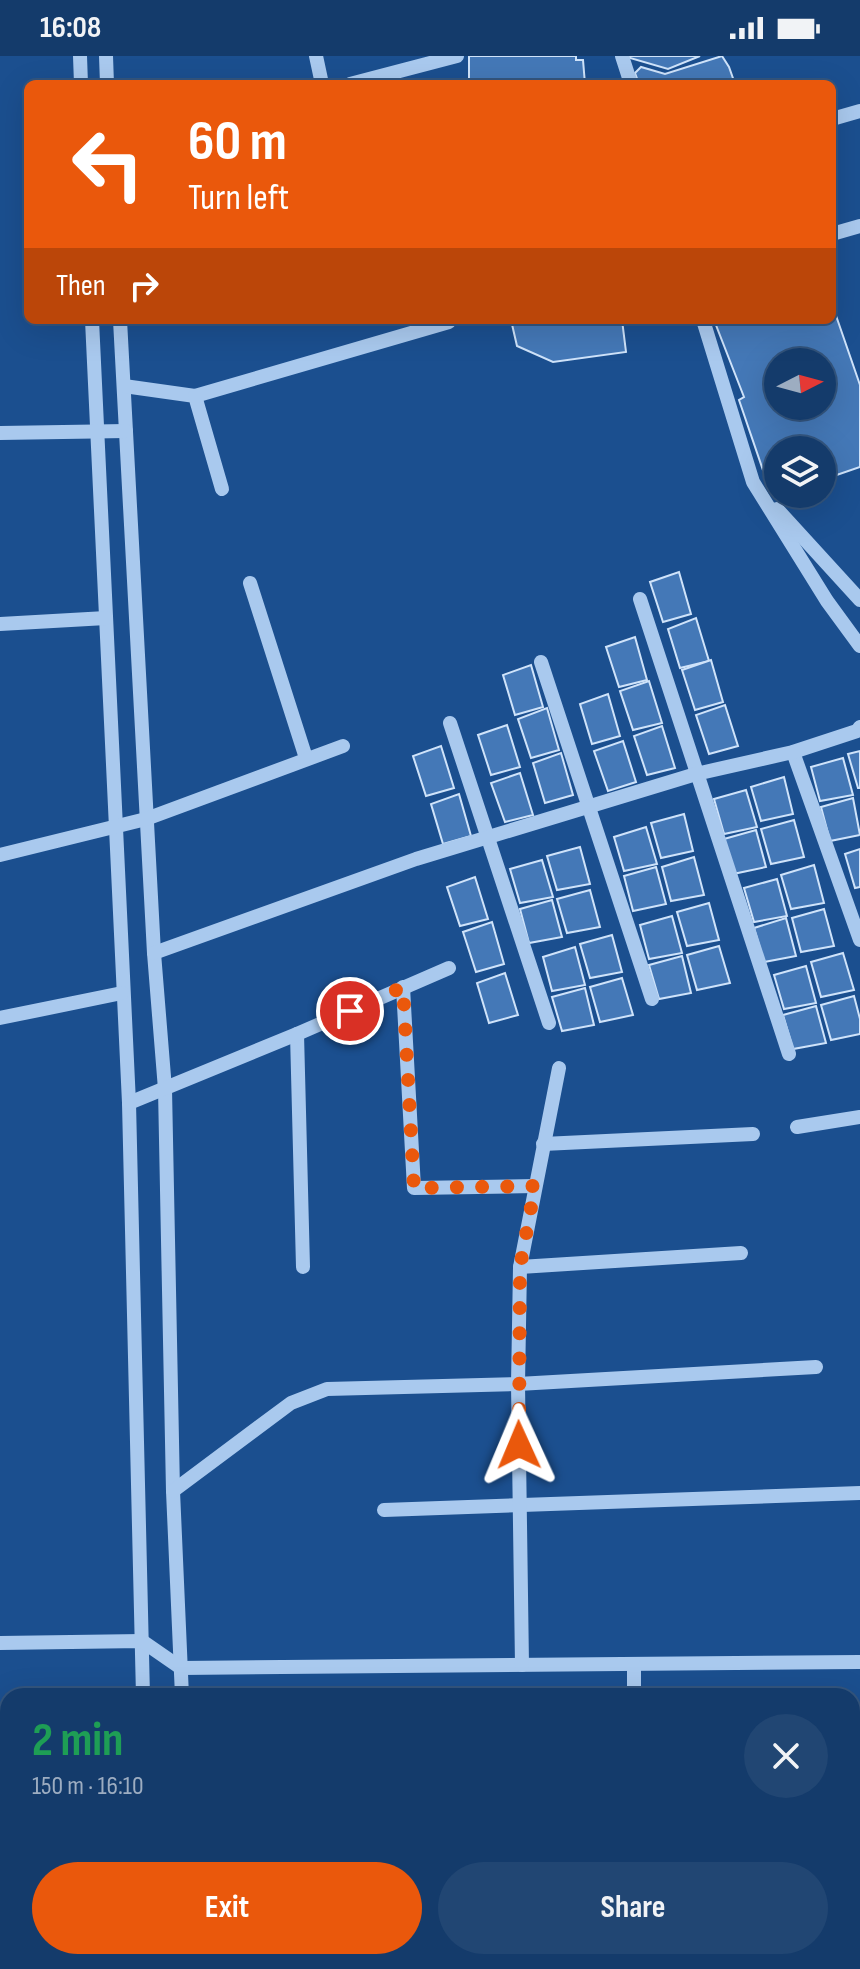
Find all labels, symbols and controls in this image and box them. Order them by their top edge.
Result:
text: 16:08 [40,10,101,46]
text: 60 m [188,109,287,176]
icon: left [56,112,160,216]
text: Turn left [188,177,289,220]
icon: right [122,264,166,308]
text: Then [56,268,106,304]
north arrow [764,348,836,420]
map controls [764,348,836,508]
button: layers [764,436,836,508]
pin [316,977,384,1045]
icon: arrive [328,989,372,1033]
position arrow [477,1403,561,1487]
text: 2 min [32,1712,123,1769]
button: close [744,1714,828,1798]
text: 150 m · 16:10 [32,1771,144,1802]
button: Exit [32,1862,422,1954]
button: Share [438,1862,828,1954]

